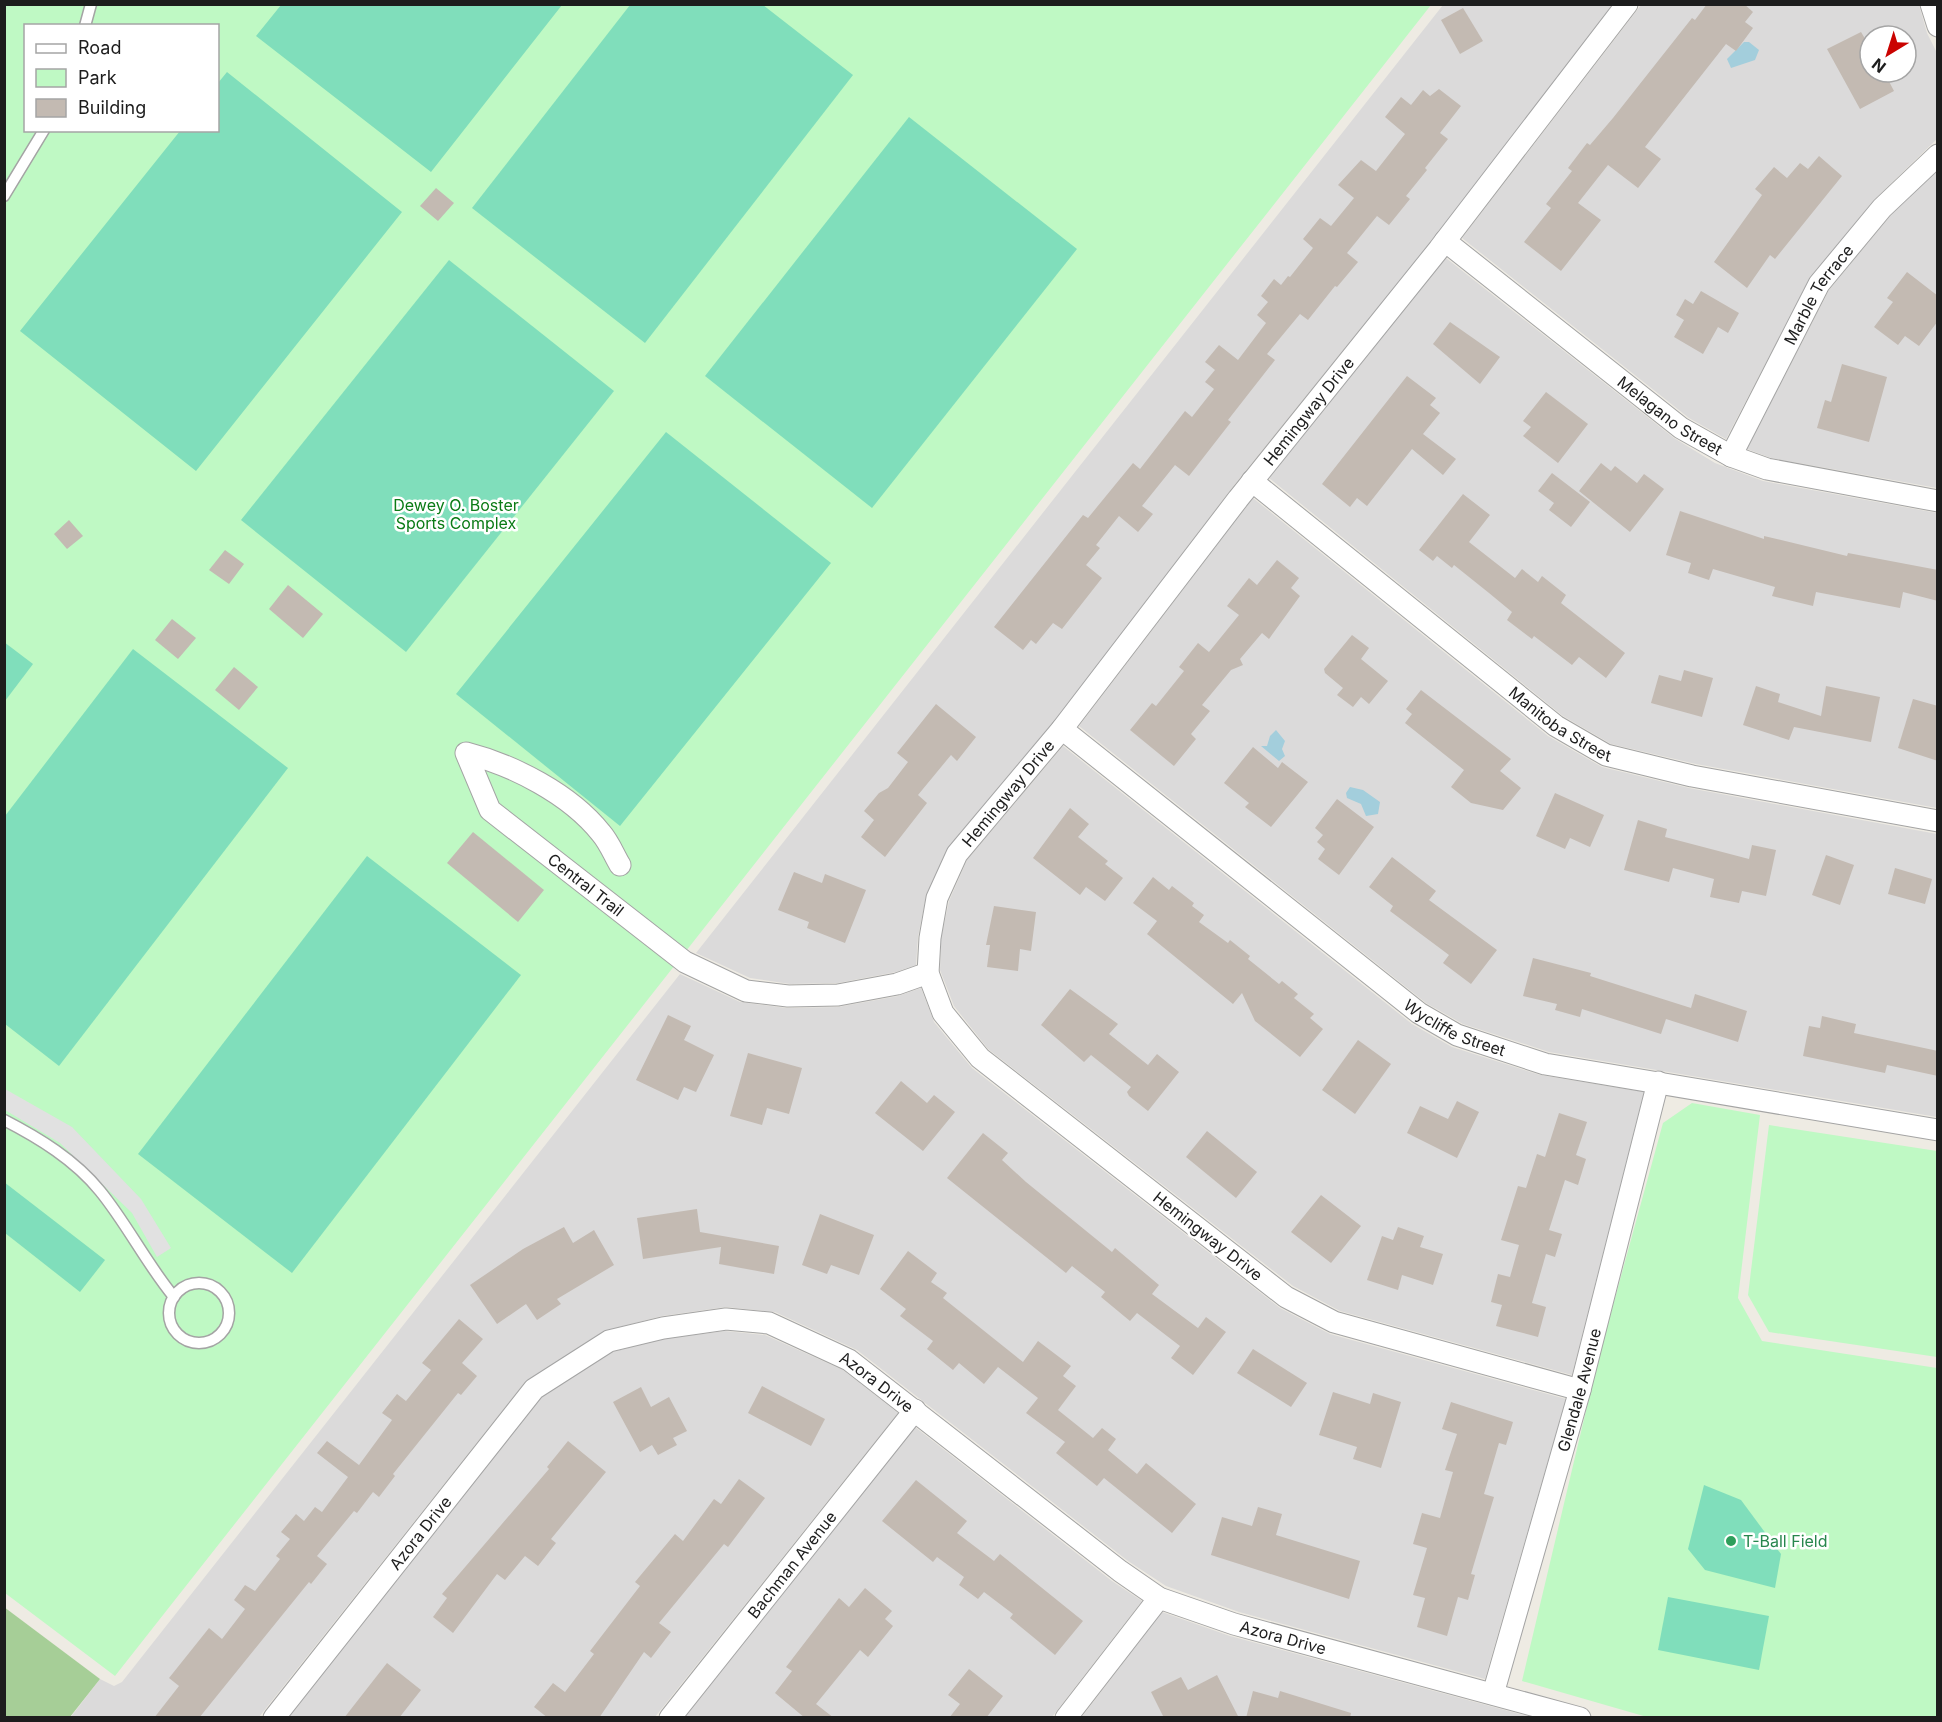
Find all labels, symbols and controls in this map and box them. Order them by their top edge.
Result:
legend [24,24,219,132]
north arrow [1858,24,1918,84]
text: Road [78,37,121,58]
text: N [1868,54,1890,77]
text: Park [78,67,117,88]
text: Building [78,97,146,118]
street label: Marble Terrace [1780,240,1858,348]
street label: Hemingway Drive [1259,353,1358,470]
street label: Melagano Street [1614,372,1726,459]
park label: Dewey O. Boster Sports Complex [393,495,519,533]
street label: Manitoba Street [1505,682,1613,766]
street label: Hemingway Drive [958,736,1059,851]
street label: Central Trail [544,849,628,921]
street label: Wycliffe Street [1400,995,1508,1060]
street label: Hemingway Drive [1149,1187,1267,1285]
street label: Glendale Avenue [1553,1326,1605,1454]
street label: Azora Drive [837,1347,918,1417]
street label: Azora Drive [385,1492,456,1574]
street label: Bachman Avenue [743,1507,841,1622]
place label: T-Ball Field [1743,1531,1828,1551]
marker: T-Ball Field [1724,1534,1738,1548]
street label: Azora Drive [1238,1616,1328,1659]

